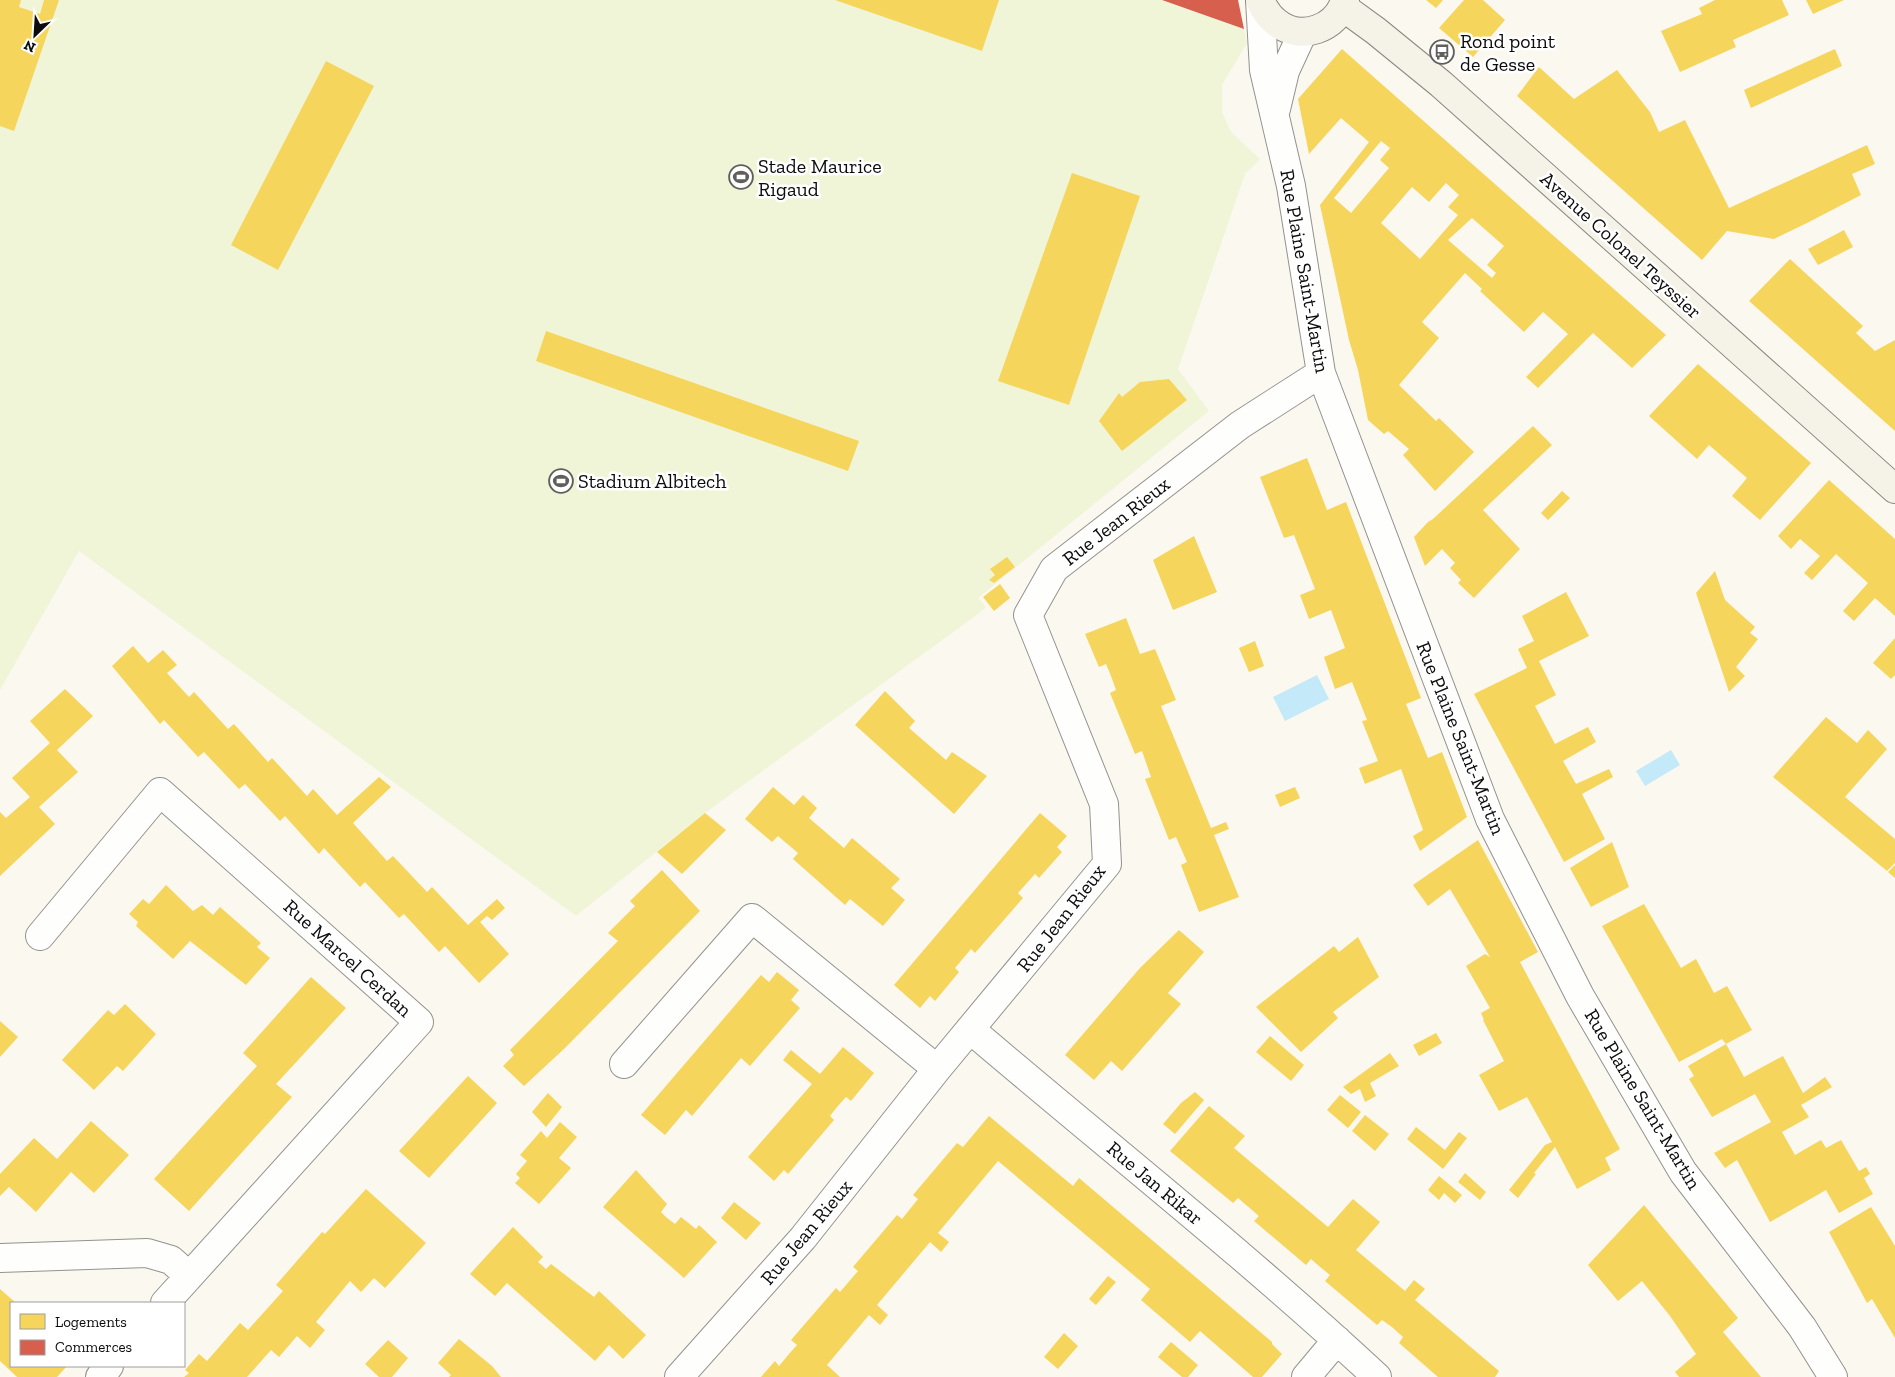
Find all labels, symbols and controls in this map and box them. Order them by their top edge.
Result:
north arrow [10,10,60,60]
place label: Rond point de Gesse [1460,29,1556,76]
text: N [21,36,38,56]
bus stop icon: Rond point de Gesse [1429,39,1455,65]
place label: Stade Maurice Rigaud [758,154,882,201]
sports icon: Stade Maurice Rigaud [728,164,754,190]
street label: Avenue Colonel Teyssier [1536,166,1706,324]
street label: Rue Plaine Saint-Martin [1275,167,1335,375]
sports icon: Stadium Albitech [548,468,574,494]
place label: Stadium Albitech [578,469,727,493]
street label: Rue Jean Rieux [1058,472,1174,570]
street label: Rue Plaine Saint-Martin [1411,638,1511,839]
street label: Rue Jean Rieux [1012,860,1110,976]
street label: Rue Marcel Cerdan [279,894,417,1022]
street label: Rue Plaine Saint-Martin [1580,1004,1707,1194]
street label: Rue Jan Rikar [1102,1136,1208,1230]
street label: Rue Jean Rieux [755,1175,857,1289]
legend [10,1302,185,1367]
text: Logements [55,1313,127,1331]
text: Commerces [55,1338,132,1356]

